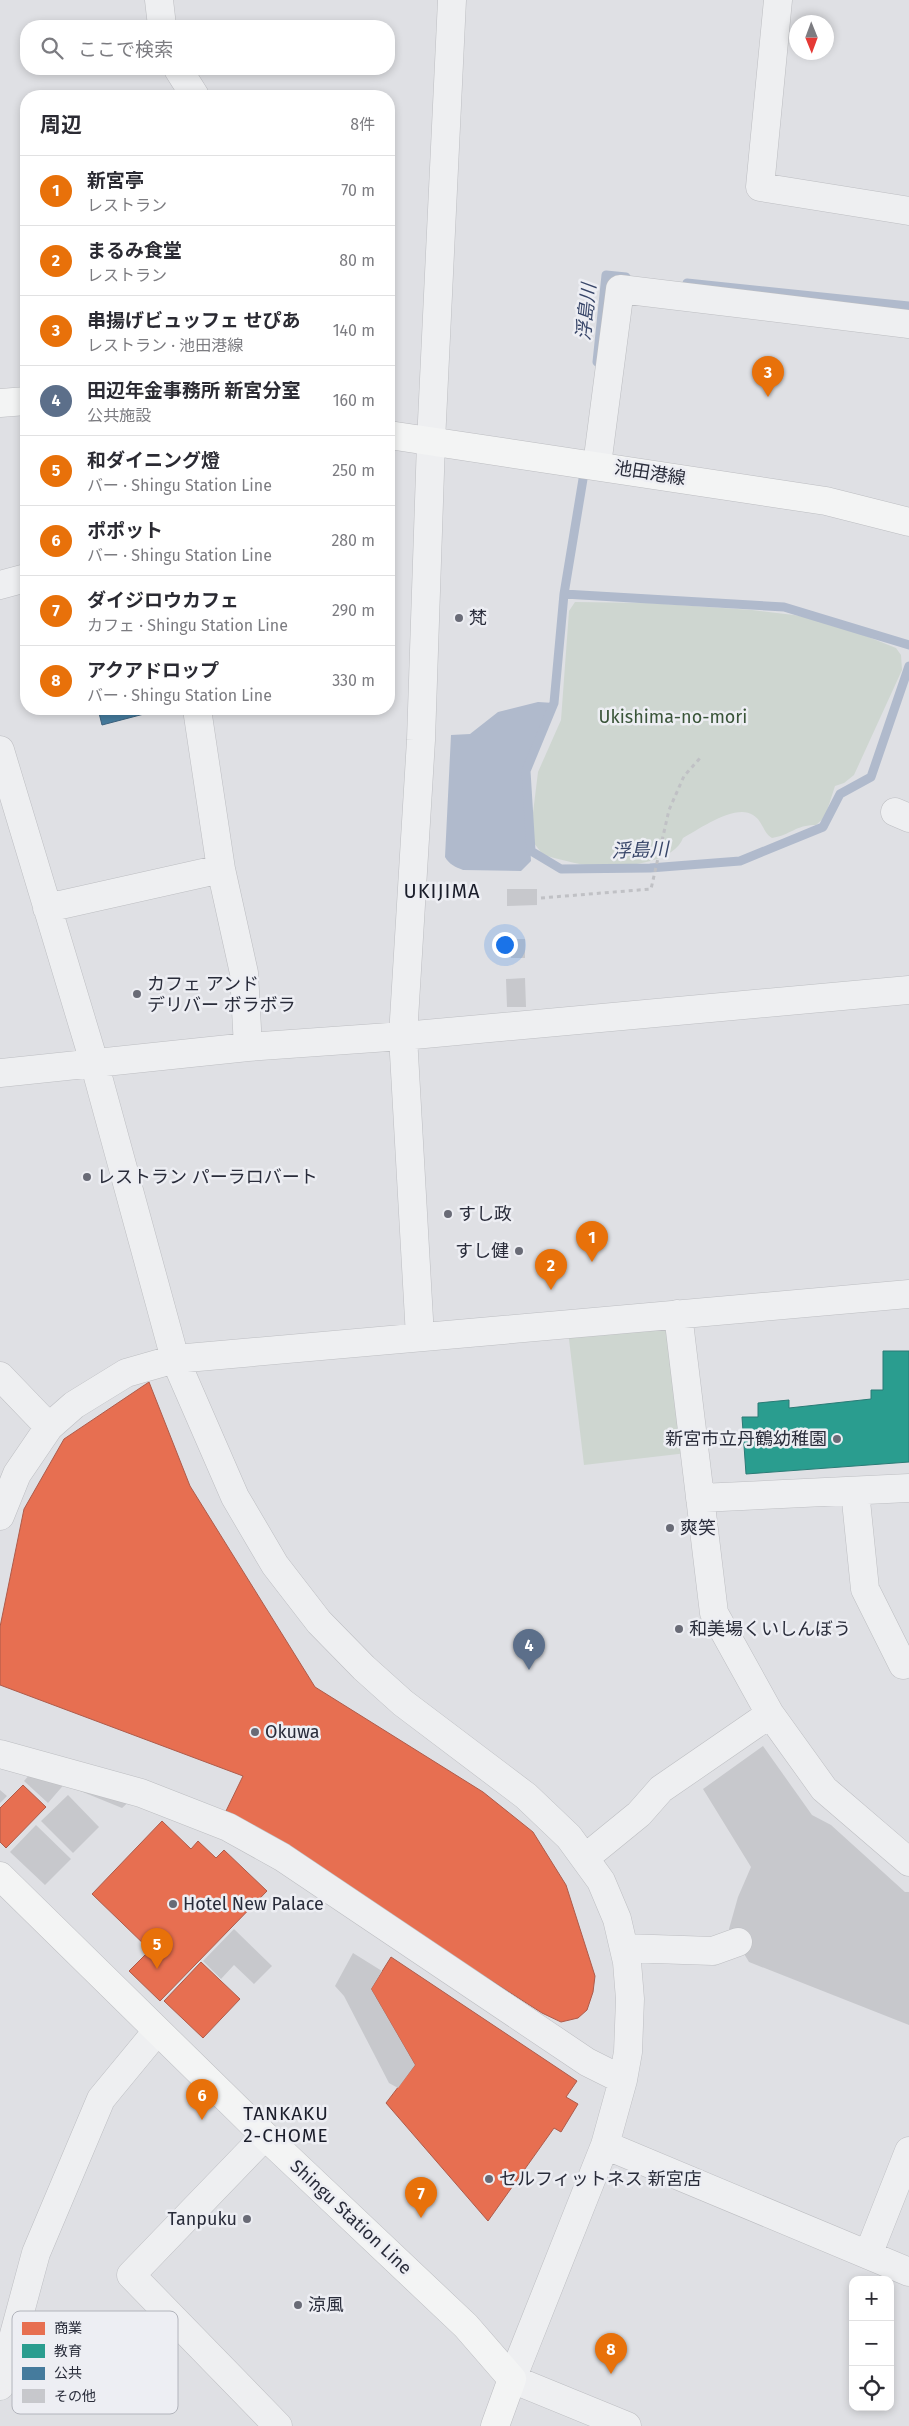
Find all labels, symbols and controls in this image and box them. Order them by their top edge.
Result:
north arrow [789,15,834,60]
search box [20,20,395,75]
icon: search [38,34,66,62]
text: ここで検索 [78,38,173,61]
text: 周辺 [40,112,82,138]
text: 8件 [350,115,375,134]
text: 新宮亭 [87,169,144,192]
text: 1 [52,181,60,200]
text: 70 m [341,181,375,200]
text: レストラン [87,196,167,215]
text: まるみ食堂 [87,239,182,262]
text: 2 [52,251,60,270]
text: 80 m [339,251,375,270]
text: レストラン [87,266,167,285]
water label: 浮島川 [572,280,601,342]
text: 串揚げビュッフェ せぴあ [87,309,301,332]
text: 3 [52,321,60,340]
text: 140 m [333,321,375,340]
text: レストラン · 池田港線 [87,336,243,355]
pin: 3 [752,356,784,397]
text: 田辺年金事務所 新宮分室 [87,379,301,402]
text: 4 [51,391,61,410]
text: 160 m [333,391,375,410]
text: 公共施設 [87,406,151,425]
text: 和ダイニング燈 [87,449,220,472]
street label: 池田港線 [613,457,687,489]
text: 5 [52,461,60,480]
text: 250 m [332,461,375,480]
text: バー · Shingu Station Line [87,476,272,495]
text: ポポット [87,519,163,542]
text: 6 [51,531,61,550]
text: 280 m [331,531,375,550]
text: バー · Shingu Station Line [87,546,272,565]
text: ダイジロウカフェ [87,589,239,612]
text: 7 [52,601,60,620]
text: 290 m [332,601,375,620]
place label: 梵 [469,607,487,629]
marker: 梵 [453,612,465,624]
text: カフェ · Shingu Station Line [87,616,288,635]
text: アクアドロップ [87,659,219,682]
text: 8 [51,671,61,690]
text: 330 m [332,671,375,690]
text: バー · Shingu Station Line [87,686,272,705]
park label: Ukishima-no-mori [599,706,747,728]
water label: 浮島川 [611,837,671,862]
district label: UKIJIMA [404,879,480,903]
your location [492,932,518,958]
place label: カフェ アンド デリバー ボラボラ [147,973,296,1016]
marker: カフェ アンド デリバー ボラボラ [131,988,143,1000]
place label: レストラン パーラロバート [97,1166,318,1188]
marker: レストラン パーラロバート [81,1171,93,1183]
place label: すし政 [458,1203,512,1225]
marker: すし政 [442,1208,454,1220]
pin: 1 [576,1221,608,1262]
place label: すし健 [455,1240,509,1262]
marker: すし健 [513,1245,525,1257]
pin: 2 [535,1249,567,1290]
place label: 新宮市立丹鶴幼稚園 [665,1428,827,1450]
marker: 新宮市立丹鶴幼稚園 [831,1433,843,1445]
place label: 爽笑 [680,1517,716,1539]
marker: 爽笑 [664,1522,676,1534]
place label: 和美場くいしんぼう [689,1618,851,1640]
marker: 和美場くいしんぼう [673,1623,685,1635]
pin: 4 [513,1629,545,1670]
place label: Okuwa [265,1721,320,1743]
marker: Okuwa [249,1726,261,1738]
place label: Hotel New Palace [183,1893,324,1915]
marker: Hotel New Palace [167,1898,179,1910]
pin: 5 [141,1928,173,1969]
pin: 6 [186,2079,218,2120]
district label: TANKAKU 2-CHOME [243,2102,329,2147]
street label: Shingu Station Line [286,2155,416,2279]
place label: セルフィットネス 新宮店 [499,2168,701,2190]
marker: セルフィットネス 新宮店 [483,2173,495,2185]
pin: 7 [405,2177,437,2218]
place label: Tanpuku [168,2208,237,2230]
marker: Tanpuku [241,2213,253,2225]
map controls [849,2276,894,2411]
button: + [849,2276,894,2321]
place label: 涼風 [308,2294,344,2316]
marker: 涼風 [292,2299,304,2311]
legend [12,2311,178,2414]
text: 商業 [54,2320,82,2337]
button: − [849,2321,894,2366]
pin: 8 [595,2333,627,2374]
text: 教育 [54,2343,82,2360]
text: 公共 [54,2365,82,2382]
button: locate [849,2366,894,2411]
text: その他 [54,2388,96,2405]

